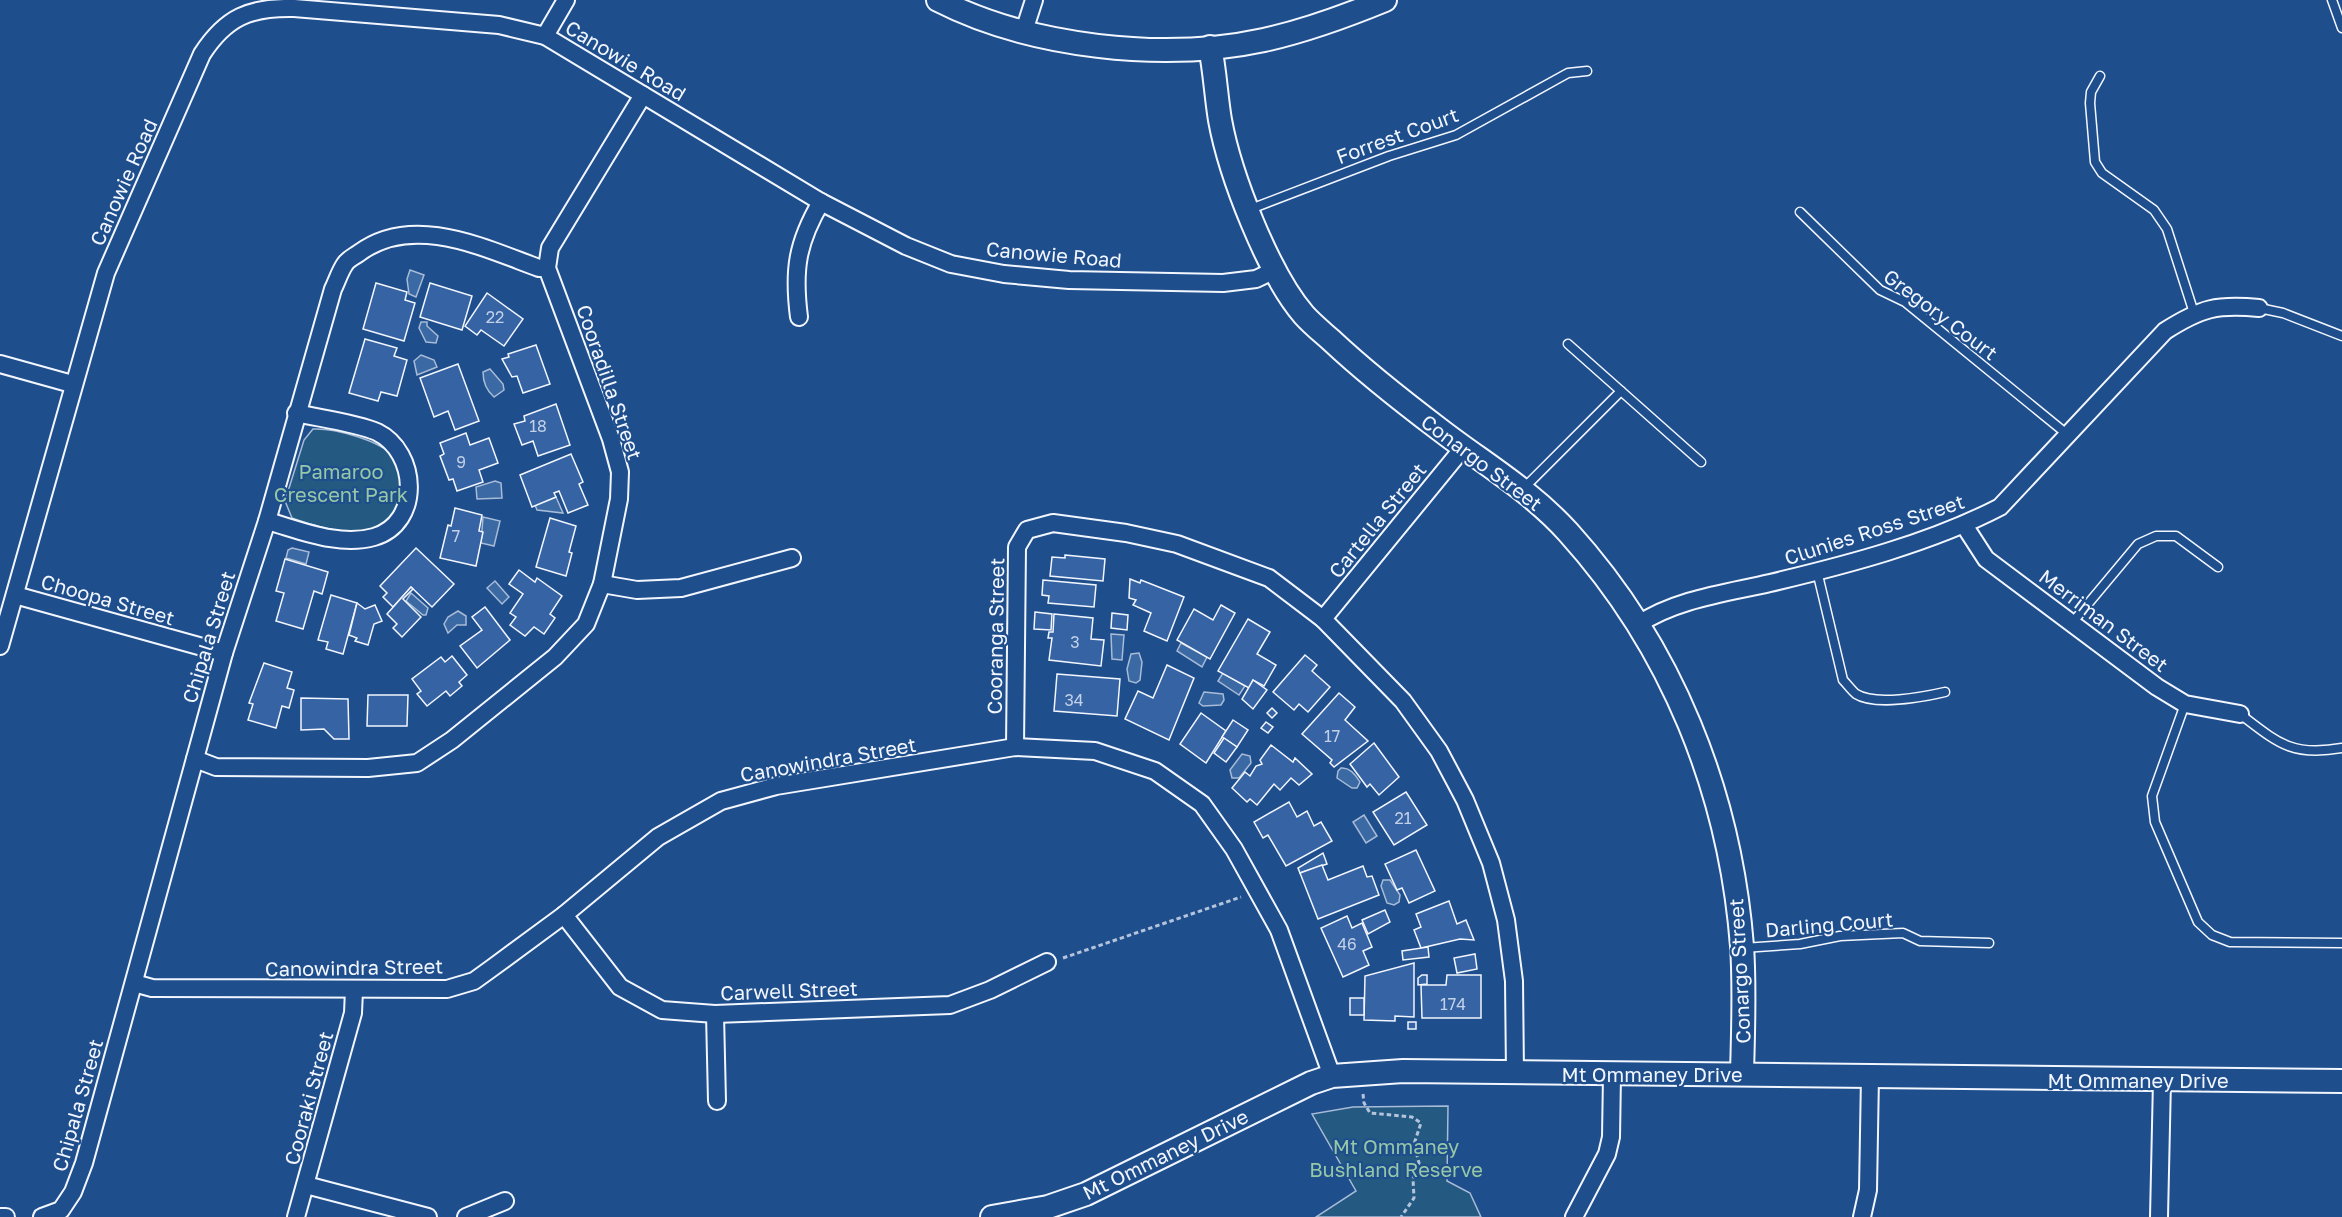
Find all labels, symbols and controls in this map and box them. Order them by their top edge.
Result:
street label: Canowie Road [561,15,691,105]
street label: Forrest Court [1333,102,1461,168]
street label: Canowie Road [84,115,162,249]
street label: Canowie Road [985,236,1123,272]
street label: Gregory Court [1879,263,2003,365]
street label: Cooradilla Street [572,301,648,463]
house number: 22 [486,307,504,327]
street label: Conargo Street [1417,409,1547,515]
house number: 18 [529,416,547,436]
house number: 9 [456,452,466,472]
street label: Cartella Street [1323,458,1431,582]
park label: Pamaroo Crescent Park [274,459,408,506]
street label: Clunies Ross Street [1781,489,1967,569]
house number: 7 [452,526,460,546]
street label: Cooranga Street [982,557,1008,715]
street label: Merriman Street [2035,564,2173,676]
street label: Choopa Street [39,568,177,630]
street label: Chipala Street [177,568,239,706]
house number: 3 [1070,632,1080,652]
house number: 34 [1064,690,1084,710]
house number: 17 [1324,726,1340,746]
street label: Canowindra Street [738,732,918,786]
house number: 21 [1394,808,1412,828]
street label: Conargo Street [1723,898,1755,1044]
street label: Darling Court [1764,906,1894,942]
house number: 46 [1337,934,1357,954]
street label: Canowindra Street [265,953,443,981]
street label: Carwell Street [720,976,858,1004]
house number: 174 [1440,994,1466,1014]
street label: Cooraki Street [279,1029,337,1167]
street label: Chipala Street [47,1036,107,1174]
street label: Mt Ommaney Drive [1562,1062,1742,1086]
street label: Mt Ommaney Drive [2048,1068,2228,1092]
street label: Mt Ommaney Drive [1078,1104,1252,1204]
park label: Mt Ommaney Bushland Reserve [1309,1134,1483,1181]

